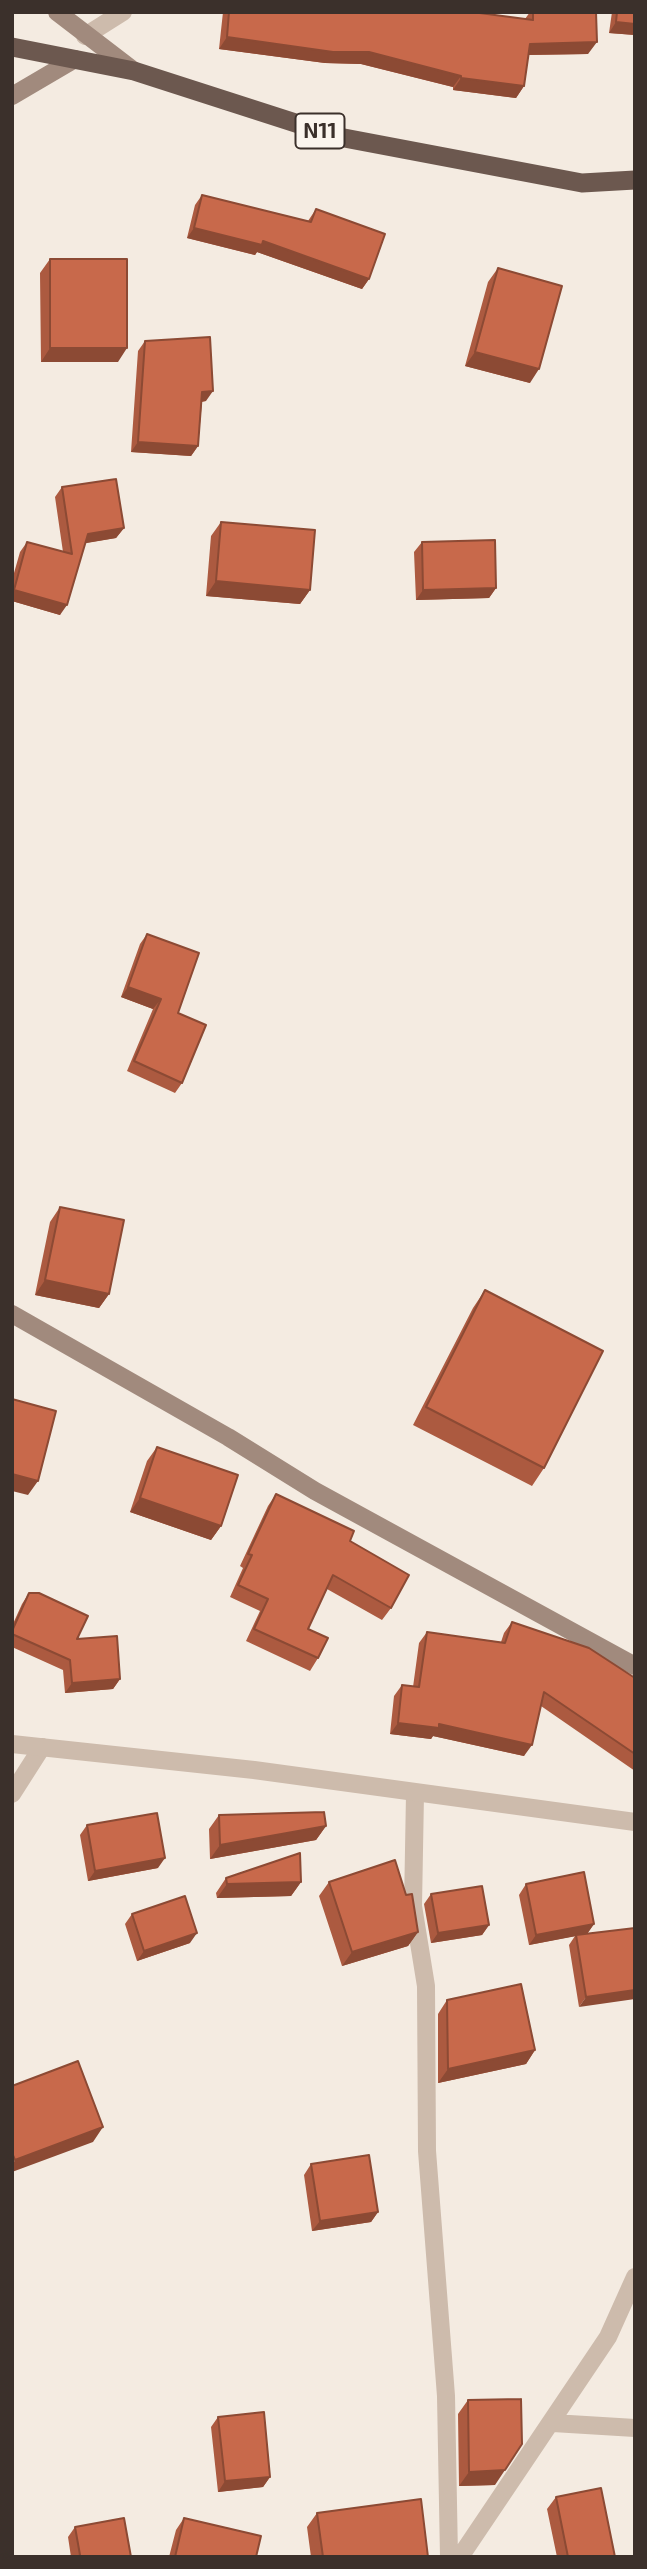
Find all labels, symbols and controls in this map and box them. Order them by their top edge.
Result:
road number: N11 [296,114,344,148]

